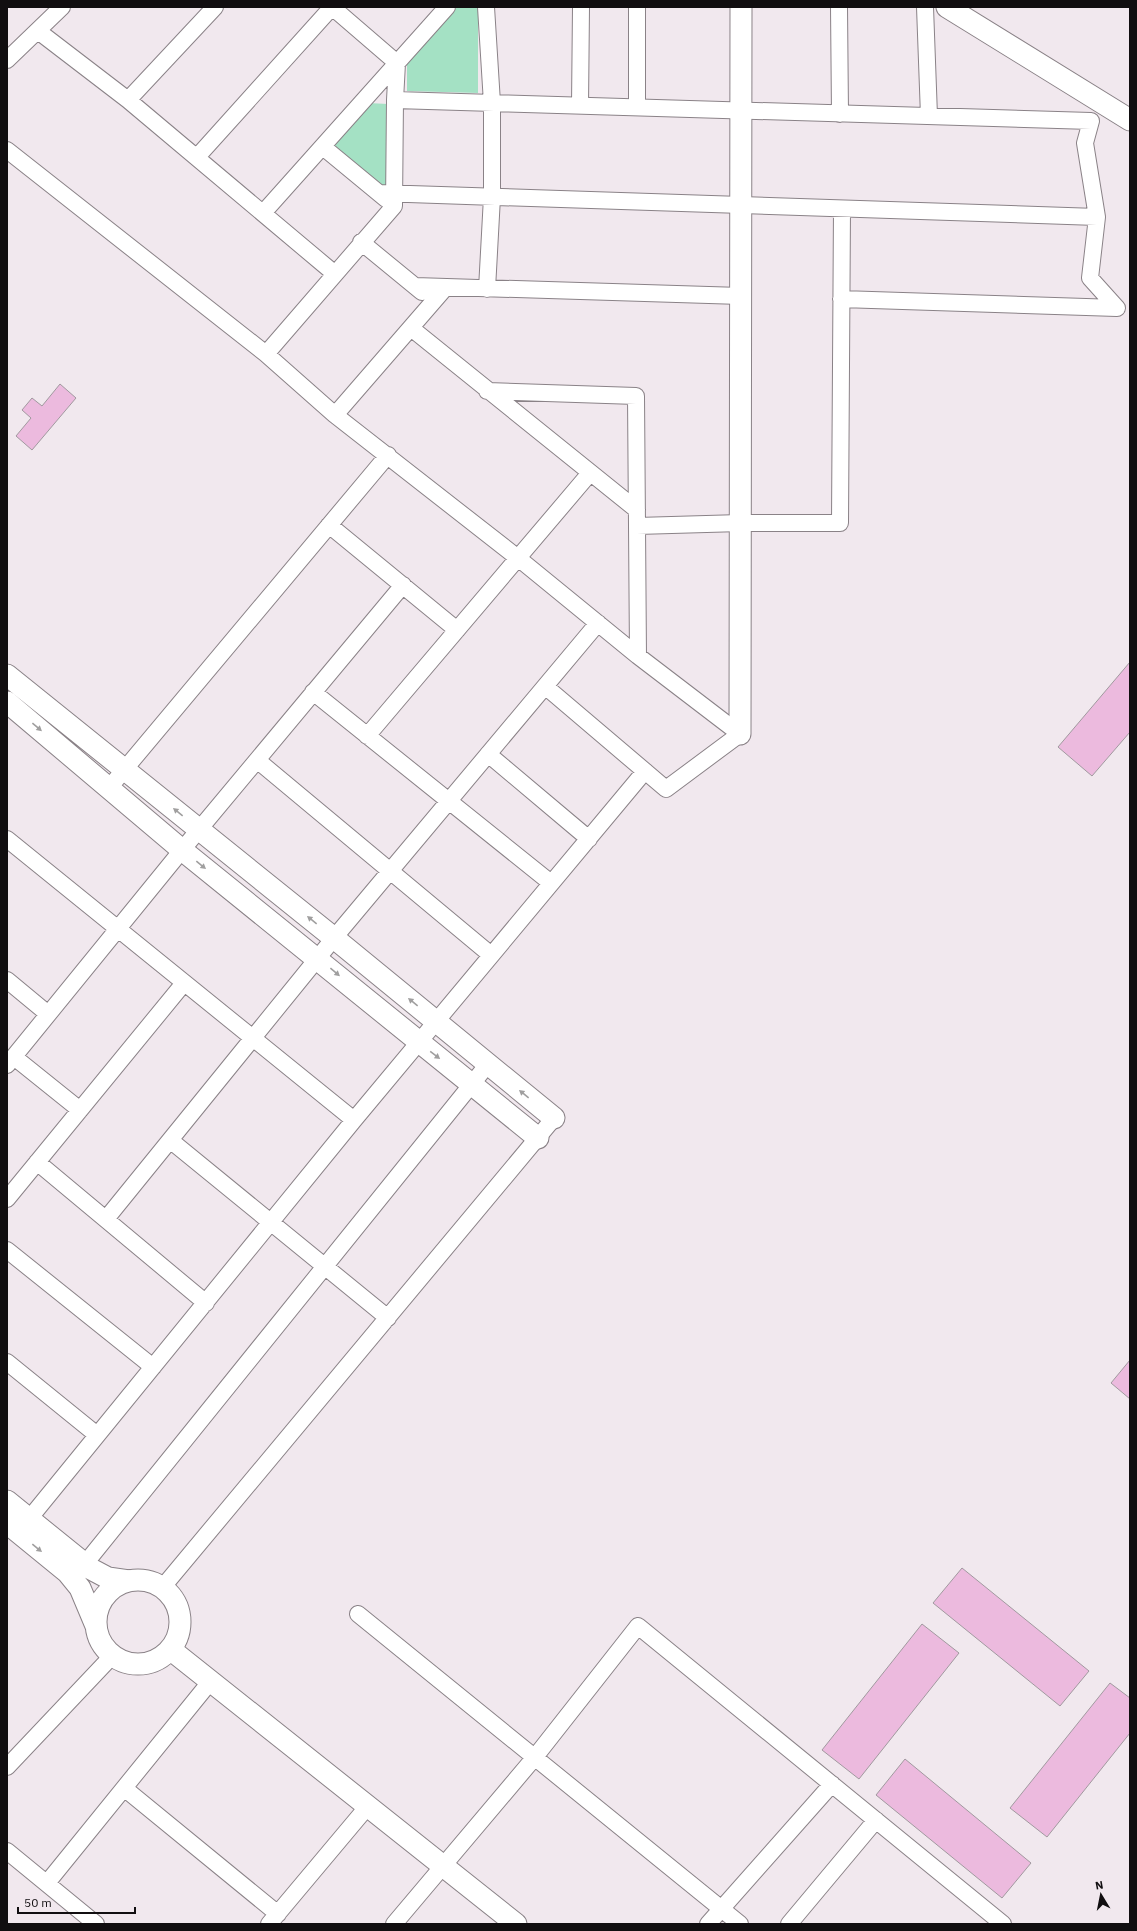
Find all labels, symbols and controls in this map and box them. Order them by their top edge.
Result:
one-way arrow [32,722,41,731]
one-way arrow [173,808,184,817]
one-way arrow [195,860,206,869]
one-way arrow [307,916,318,924]
one-way arrow [329,968,340,977]
one-way arrow [407,998,418,1007]
one-way arrow [430,1051,440,1059]
one-way arrow [519,1089,530,1098]
one-way arrow [32,1543,43,1552]
north arrow [1081,1875,1121,1915]
text: N [1094,1878,1104,1893]
scale bar [18,1889,135,1915]
text: 50 m [24,1895,52,1910]

